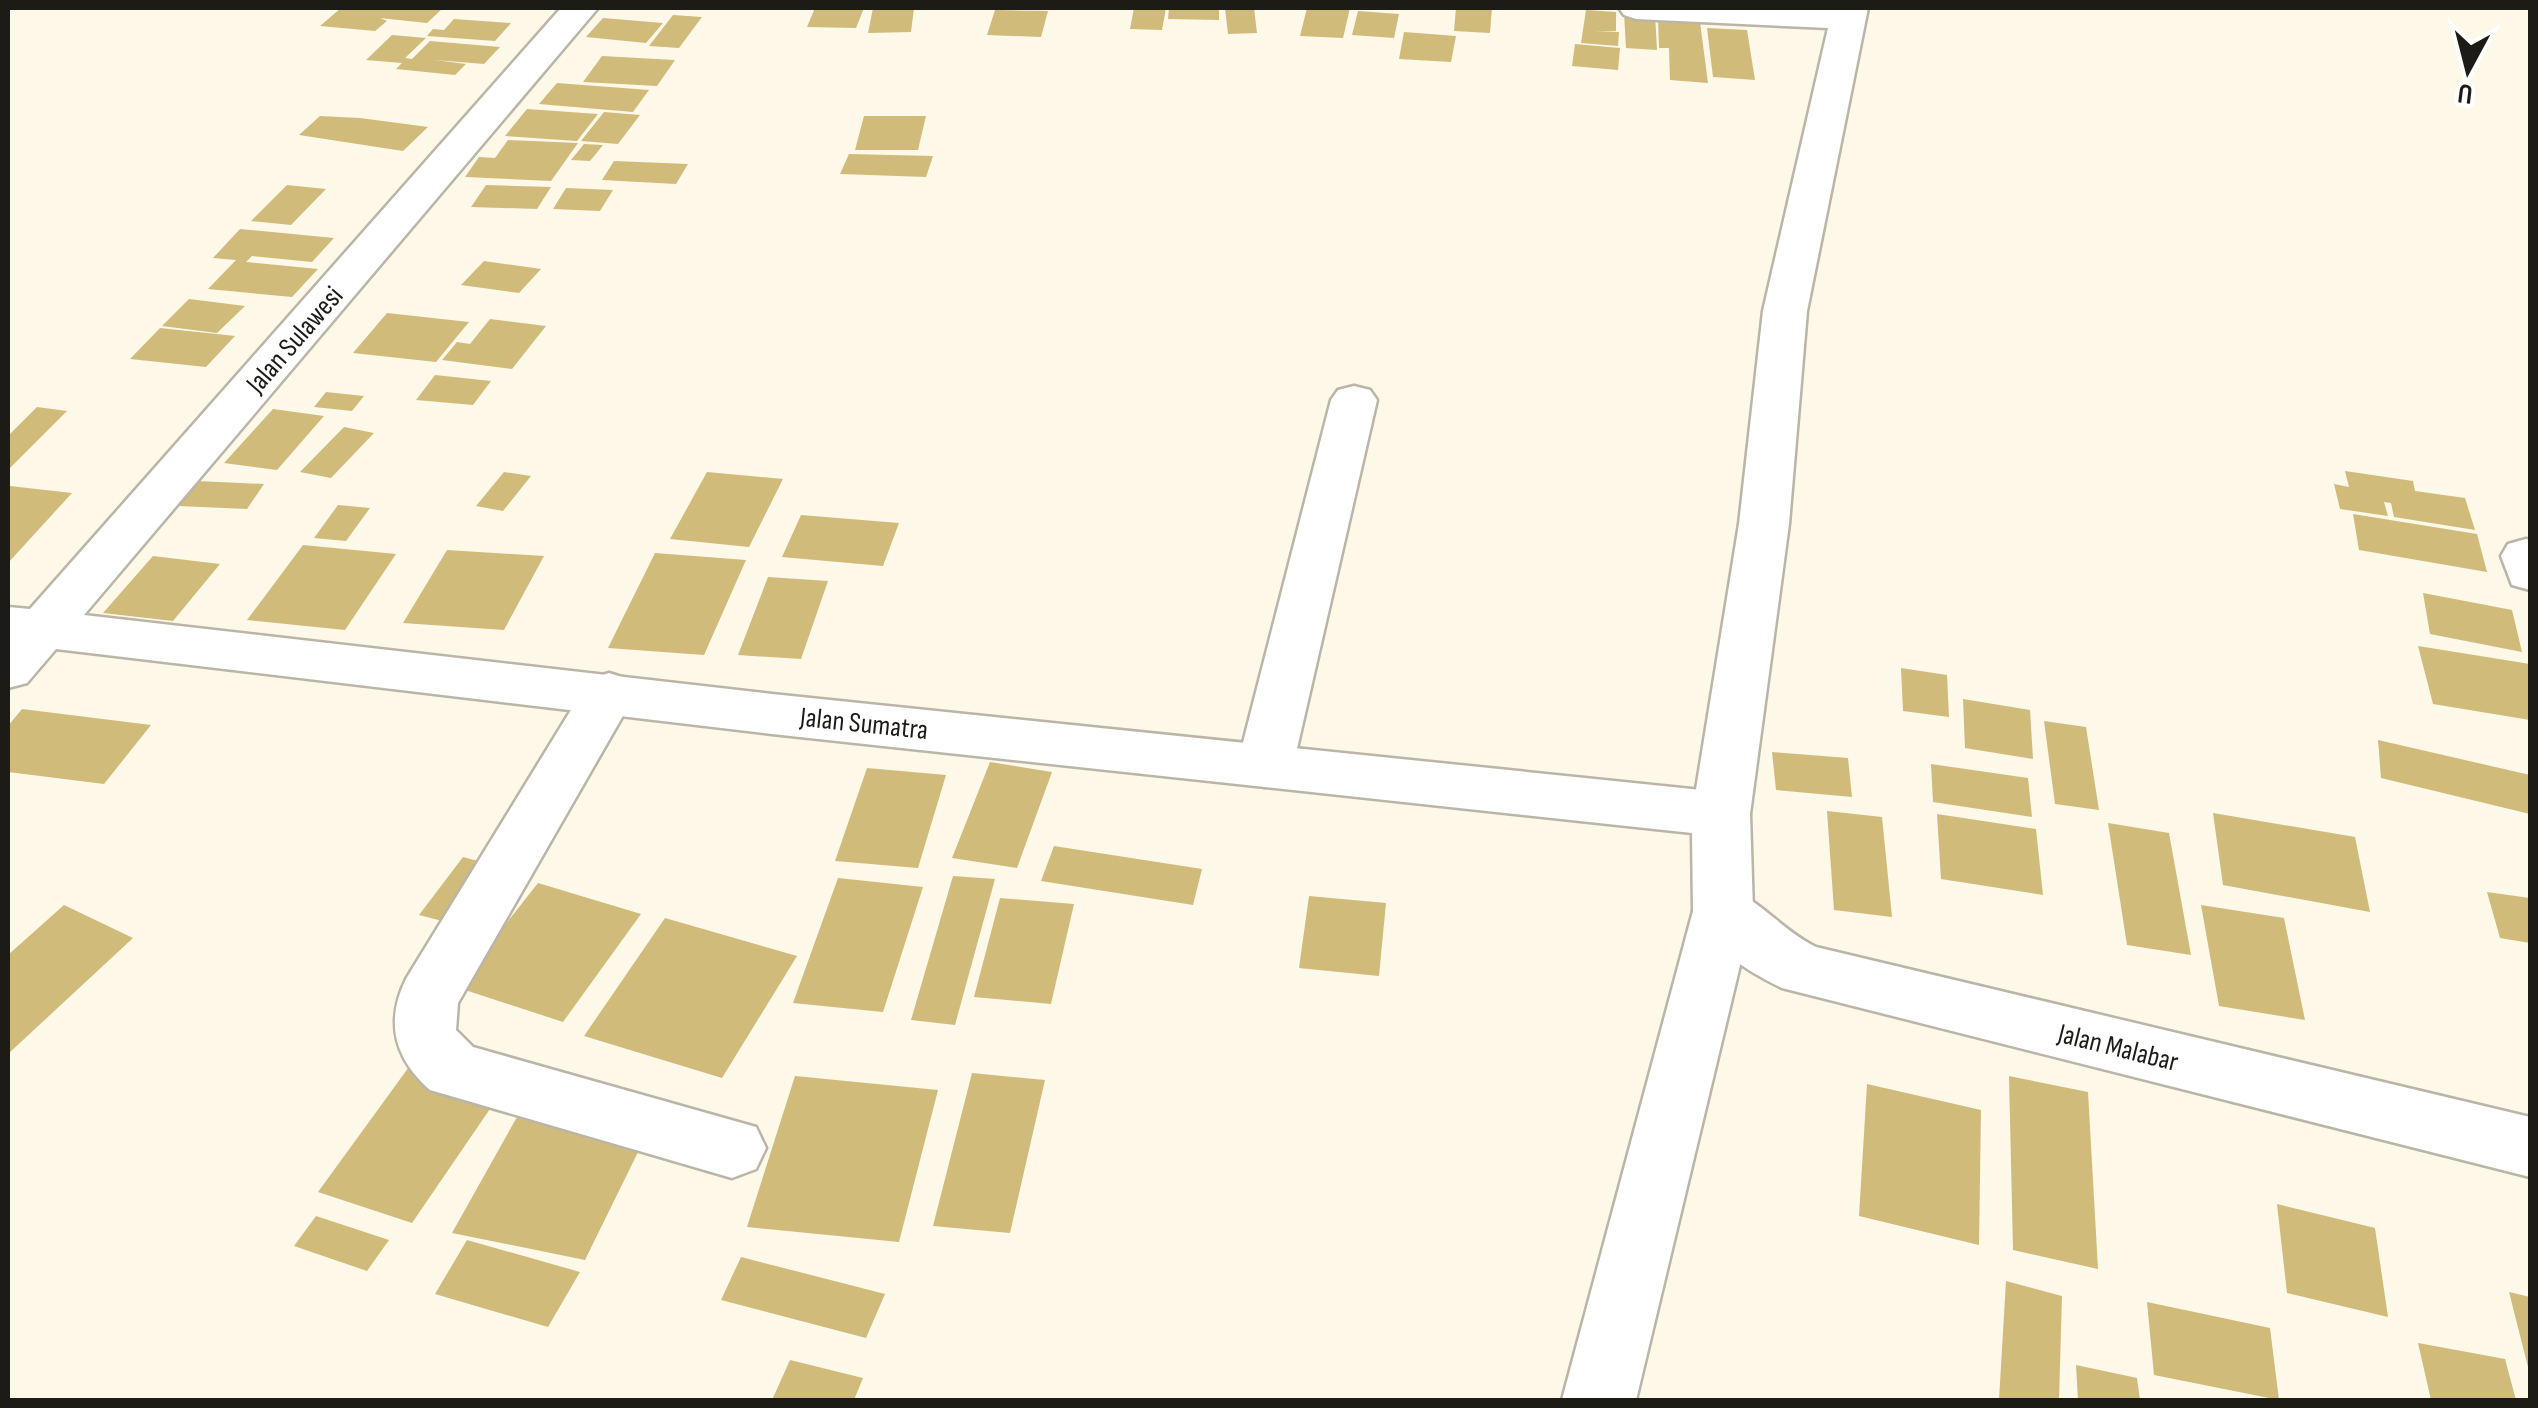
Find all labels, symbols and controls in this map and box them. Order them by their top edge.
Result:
north arrow [2418,20,2518,120]
text: U [2456,76,2474,111]
street label: Jalan Sulawesi [239,280,350,401]
street label: Jalan Sumatra [797,701,930,747]
street label: Jalan Malabar [2053,1017,2182,1079]

